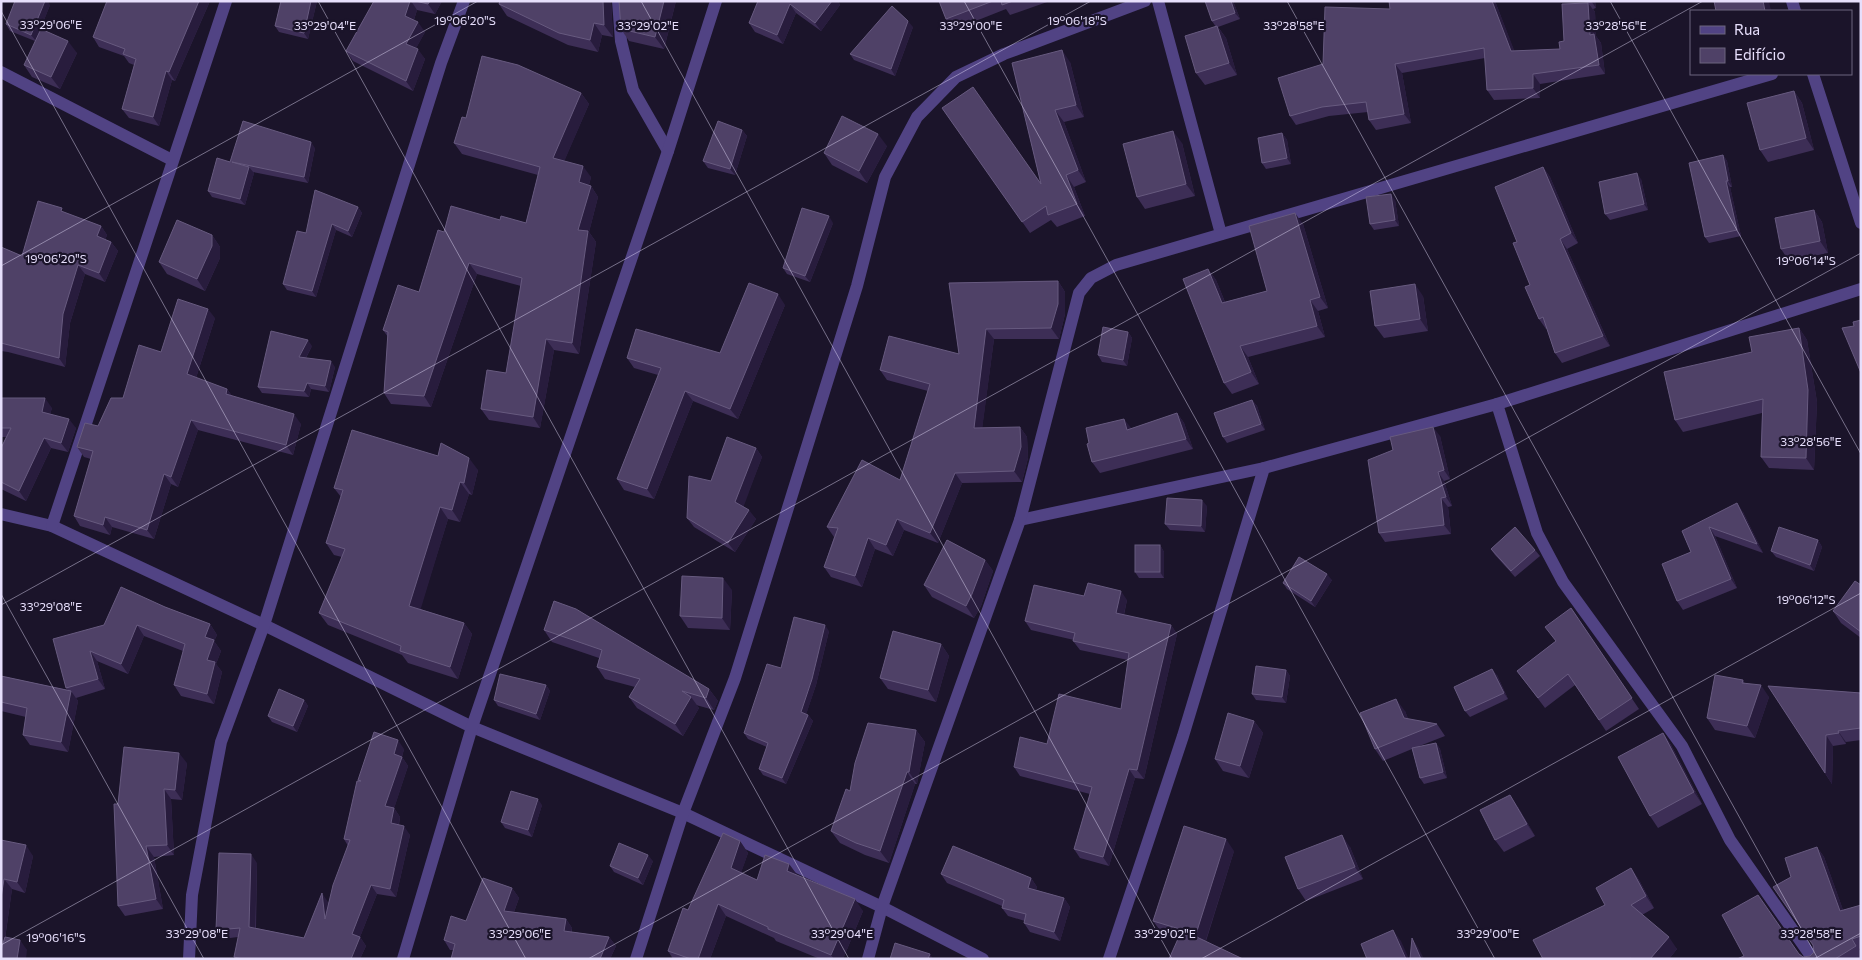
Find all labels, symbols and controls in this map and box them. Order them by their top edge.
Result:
legend [1690,10,1852,75]
text: 19°06'20"S [434,13,496,27]
text: 19°06'18"S [1047,13,1107,27]
text: 33°29'06"E [20,17,82,31]
text: 33°29'04"E [294,18,356,32]
text: 33°29'02"E [617,18,679,32]
text: 33°29'00"E [940,18,1002,32]
text: 33°28'58"E [1263,18,1325,32]
text: 33°28'56"E [1585,18,1647,32]
text: Rua [1734,20,1760,38]
text: Edifício [1734,45,1785,63]
text: 19°06'20"S [25,251,87,265]
text: 19°06'14"S [1776,253,1836,267]
text: 33°28'56"E [1780,434,1842,448]
text: 19°06'12"S [1777,592,1835,606]
text: 33°29'08"E [20,599,82,613]
text: 33°29'08"E [166,926,228,940]
text: 33°29'06"E [489,926,551,940]
text: 33°29'04"E [811,926,873,940]
text: 33°29'02"E [1134,926,1196,940]
text: 33°29'00"E [1457,926,1519,940]
text: 33°28'58"E [1780,926,1842,940]
text: 19°06'16"S [26,930,86,944]

